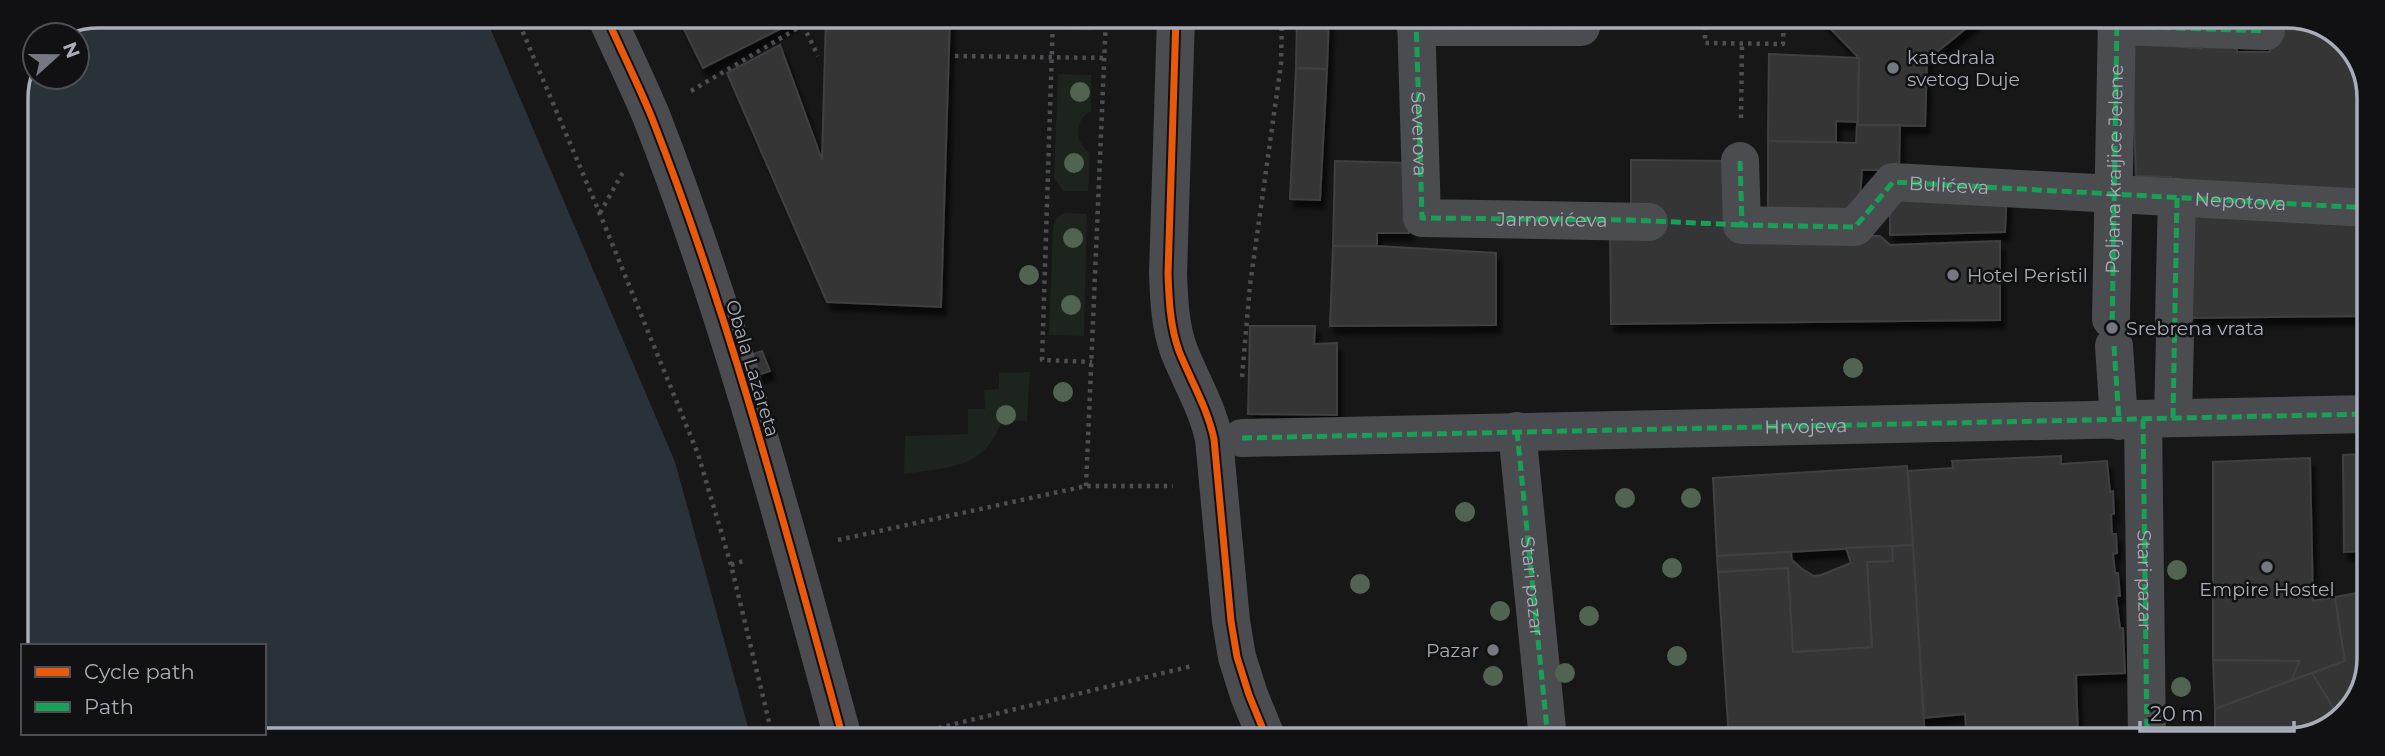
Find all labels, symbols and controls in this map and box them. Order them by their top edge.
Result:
north arrow [21,21,91,91]
text: N [58,39,85,61]
place label: katedrala svetog Duje [1907,46,2020,91]
marker: katedrala svetog Duje [1885,60,1901,76]
street label: Poljana kraljice Jelene [2101,64,2128,274]
street label: Severova [1406,91,1432,177]
street label: Bulićeva [1908,172,1990,199]
street label: Nepotova [2194,187,2287,215]
street label: Jarnovićeva [1495,208,1608,232]
place label: Hotel Peristil [1967,264,2088,287]
marker: Hotel Peristil [1945,267,1961,283]
street label: Obala Lazareta [721,297,784,439]
place label: Srebrena vrata [2126,317,2264,340]
marker: Srebrena vrata [2104,320,2120,336]
street label: Hrvojeva [1764,414,1848,439]
street label: Stari pazar [2132,530,2157,630]
street label: Stari pazar [1516,535,1549,637]
marker: Empire Hostel [2259,559,2275,575]
place label: Empire Hostel [2199,578,2335,601]
place label: Pazar [1426,639,1479,662]
marker: Pazar [1485,642,1501,658]
legend [21,644,266,735]
text: Cycle path [84,659,195,684]
scale bar [2140,690,2294,734]
text: Path [84,694,134,719]
text: 20 m [2150,701,2204,726]

